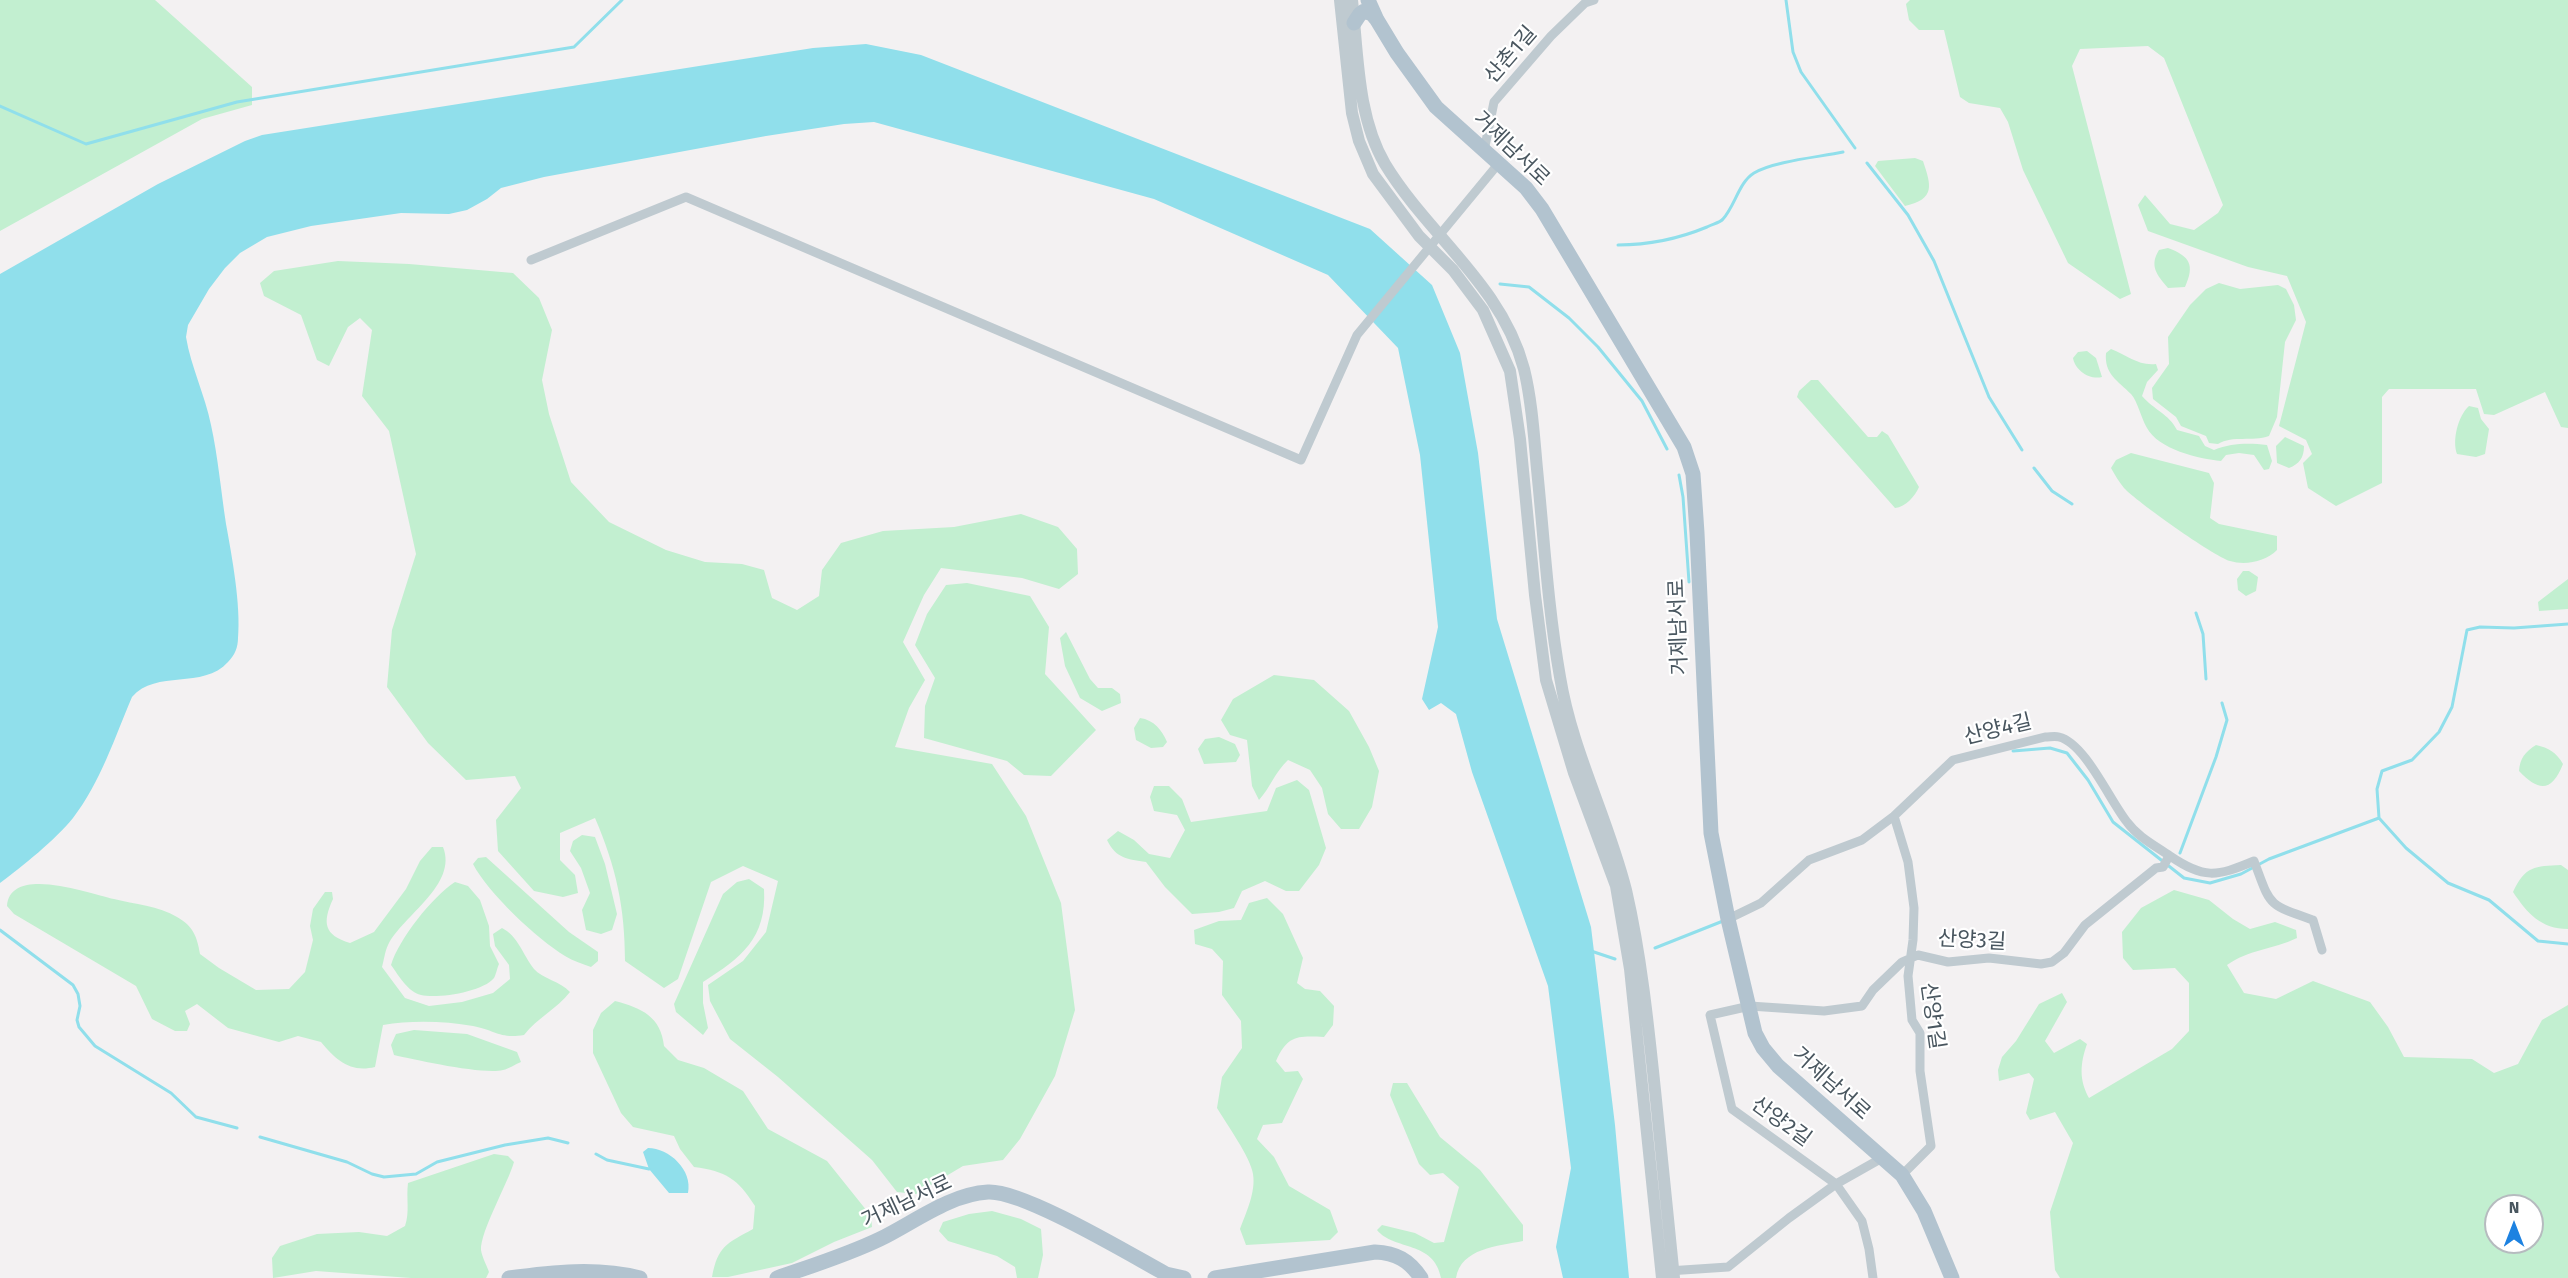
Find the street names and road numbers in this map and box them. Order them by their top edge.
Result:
street label: 산촌1길 [1479,21,1543,89]
street label: 거제남서로 [1468,106,1554,192]
street label: 거제남서로 [1665,578,1693,676]
street label: 산양4길 [1961,709,2035,751]
street label: 산양3길 [1937,927,2007,955]
street label: 산양1길 [1915,981,1949,1051]
street label: 거제남서로 [1787,1042,1875,1126]
street label: 산양2길 [1746,1092,1816,1152]
street label: 거제남서로 [858,1170,956,1234]

